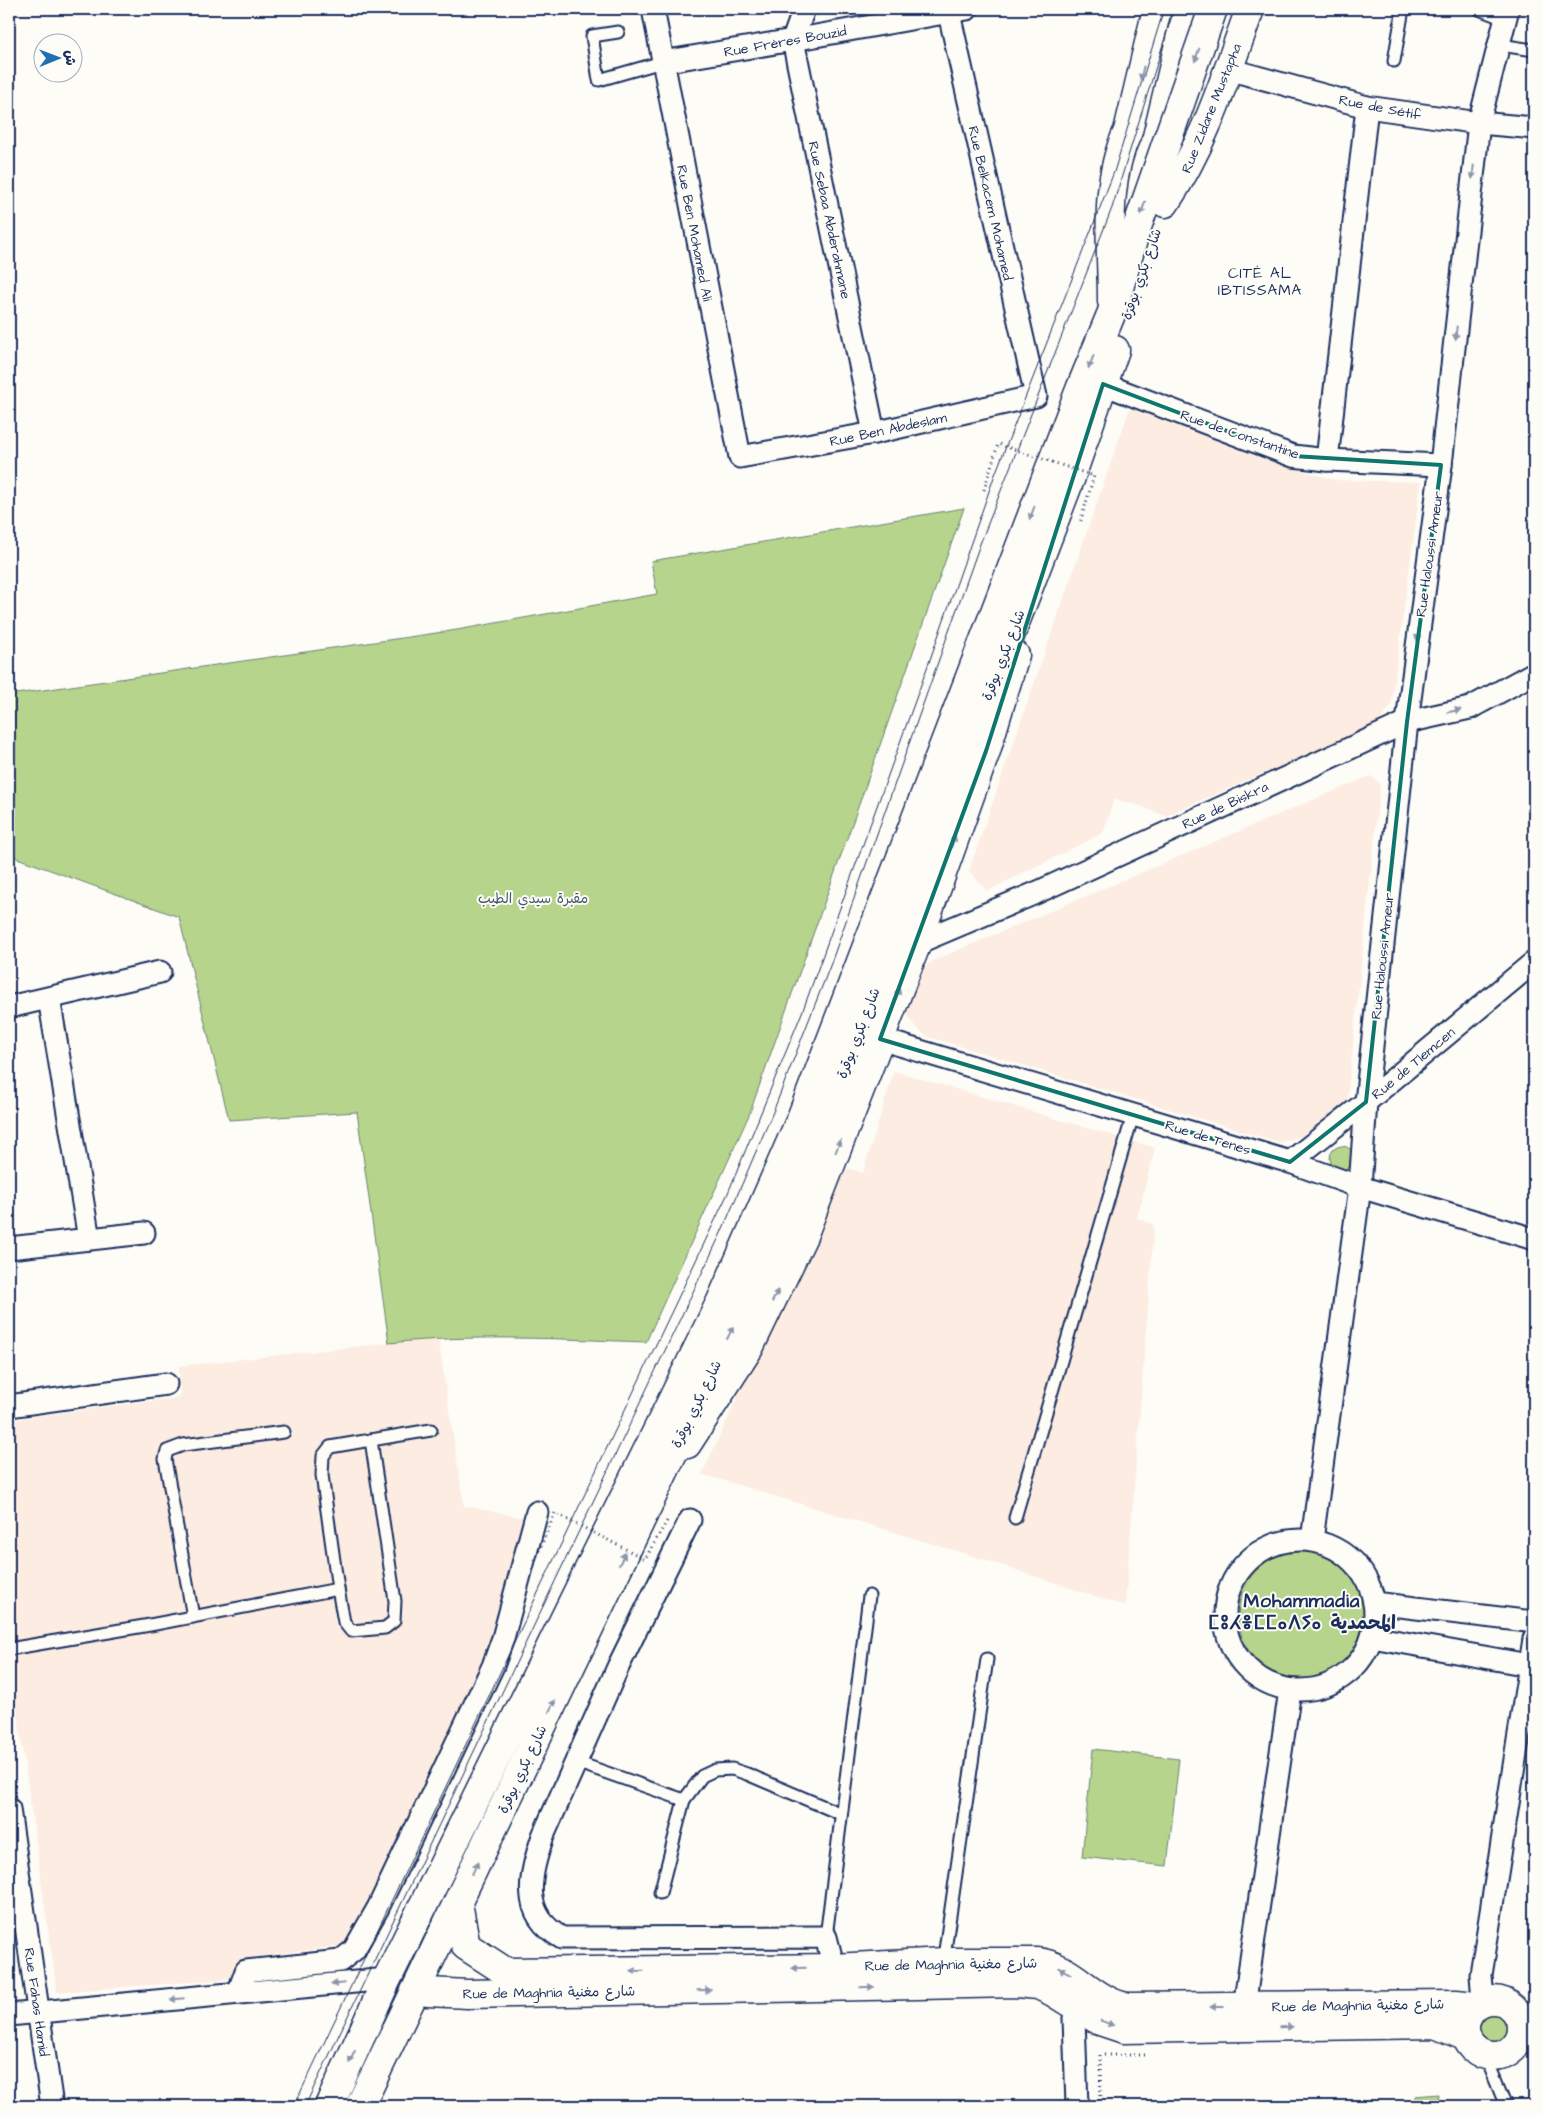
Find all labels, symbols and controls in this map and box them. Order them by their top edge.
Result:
street label: Rue Frères Bouzid [722,21,848,63]
north arrow [32,32,82,82]
street label: Rue Zidane Mustapha [1177,41,1247,176]
one-way arrow [1193,48,1201,63]
text: ش [60,50,80,66]
one-way arrow [1138,66,1146,81]
street label: Rue de Sétif [1337,90,1423,126]
street label: Rue Belkacem Mohamed [963,124,1018,282]
street label: Rue Sebaa Abderahmane [803,140,856,301]
street label: Rue Ben Mohamed Ali [671,163,717,303]
one-way arrow [1469,164,1477,180]
one-way arrow [1139,201,1147,216]
street label: شارع بكري بوقرة [1117,226,1167,323]
district label: CITÉ AL IBTISSAMA [1218,263,1302,301]
one-way arrow [1451,326,1459,342]
one-way arrow [1087,355,1095,369]
street label: Rue de Constantine [1178,405,1302,465]
street label: Rue Ben Abdeslam [828,408,949,452]
street label: Rue Haloussi Ameur [1411,490,1449,618]
one-way arrow [1028,506,1036,521]
street label: شارع بكري بوقرة [977,607,1030,704]
one-way arrow [1414,626,1422,642]
one-way arrow [1447,707,1462,715]
street label: Rue de Biskra [1179,777,1272,835]
one-way arrow [949,834,957,849]
park label: مقبرة سيدي الطيب [478,889,588,909]
street label: Rue Haloussi Ameur [1366,892,1400,1020]
street label: شارع بكري بوقرة [832,985,885,1082]
one-way arrow [894,987,901,1002]
street label: Rue de Tlemcen [1368,1023,1460,1105]
street label: Rue de Tenes [1162,1115,1253,1160]
one-way arrow [834,1138,842,1153]
one-way arrow [771,1289,779,1303]
one-way arrow [726,1326,734,1341]
street label: شارع بكري بوقرة [667,1357,727,1452]
one-way arrow [618,1552,626,1566]
district label: Mohammadia ⵎⵓⵃⴻⵎⵎⴰⴷⵢⴰ المحمدية [1208,1588,1396,1637]
one-way arrow [548,1699,556,1713]
street label: شارع بكري بوقرة [494,1722,552,1817]
one-way arrow [471,1861,479,1875]
street label: Rue Fahas Hamid [18,1946,54,2058]
street label: Rue de Maghnia شارع مغنية [865,1953,1038,1977]
one-way arrow [791,1964,807,1972]
one-way arrow [629,1967,645,1975]
one-way arrow [1057,1967,1072,1975]
one-way arrow [330,1980,346,1988]
street label: Rue de Maghnia شارع مغنية [463,1981,636,2005]
one-way arrow [859,1983,875,1991]
one-way arrow [696,1985,712,1993]
street label: Rue de Maghnia شارع مغنية [1272,1994,1445,2018]
one-way arrow [168,1995,184,2003]
one-way arrow [1208,2003,1224,2011]
one-way arrow [1099,2020,1114,2027]
one-way arrow [1278,2023,1294,2031]
one-way arrow [348,2050,356,2064]

